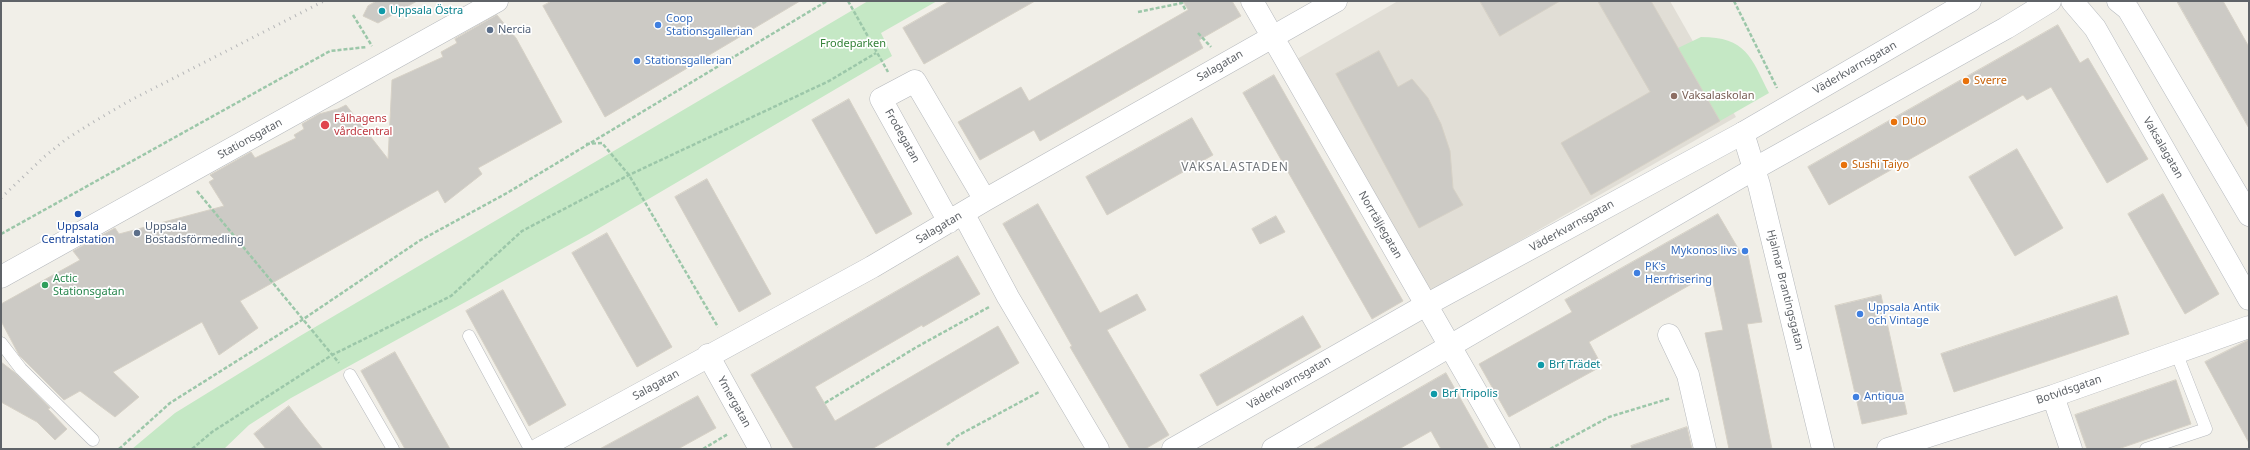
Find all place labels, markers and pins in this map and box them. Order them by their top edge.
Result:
place label: Uppsala Östra [390,4,463,18]
marker: Uppsala Östra [377,6,387,16]
place label: Coop Stationsgallerian [666,12,753,38]
marker: Coop Stationsgallerian [653,20,663,30]
place label: Nercia [498,23,531,37]
marker: Nercia [485,25,495,35]
place label: Stationsgallerian [645,54,732,68]
marker: Stationsgallerian [632,56,642,66]
place label: Sverre [1974,74,2007,88]
marker: Sverre [1961,76,1971,86]
place label: Vaksalaskolan [1682,89,1754,103]
marker: Vaksalaskolan [1669,91,1679,101]
place label: Fålhagens vårdcentral [334,112,392,138]
place label: DUO [1902,115,1927,129]
marker: DUO [1889,117,1899,127]
marker: Fålhagens vårdcentral [319,119,331,131]
place label: Sushi Taiyo [1852,158,1909,172]
marker: Sushi Taiyo [1839,160,1849,170]
marker: Uppsala Centralstation [73,209,83,219]
place label: Uppsala Centralstation [42,220,114,246]
place label: Uppsala Bostadsförmedling [145,220,244,246]
marker: Uppsala Bostadsförmedling [132,228,142,238]
place label: Mykonos livs [1671,244,1737,258]
marker: Mykonos livs [1740,246,1750,256]
place label: PK's Herrfrisering [1645,260,1712,286]
marker: PK's Herrfrisering [1632,268,1642,278]
place label: Actic Stationsgatan [53,272,125,298]
marker: Actic Stationsgatan [40,280,50,290]
place label: Uppsala Antik och Vintage [1868,301,1939,327]
marker: Uppsala Antik och Vintage [1855,309,1865,319]
place label: Brf Trädet [1549,358,1600,372]
marker: Brf Trädet [1536,360,1546,370]
place label: Brf Tripolis [1442,387,1498,401]
marker: Brf Tripolis [1429,389,1439,399]
place label: Antiqua [1864,390,1904,404]
marker: Antiqua [1851,392,1861,402]

